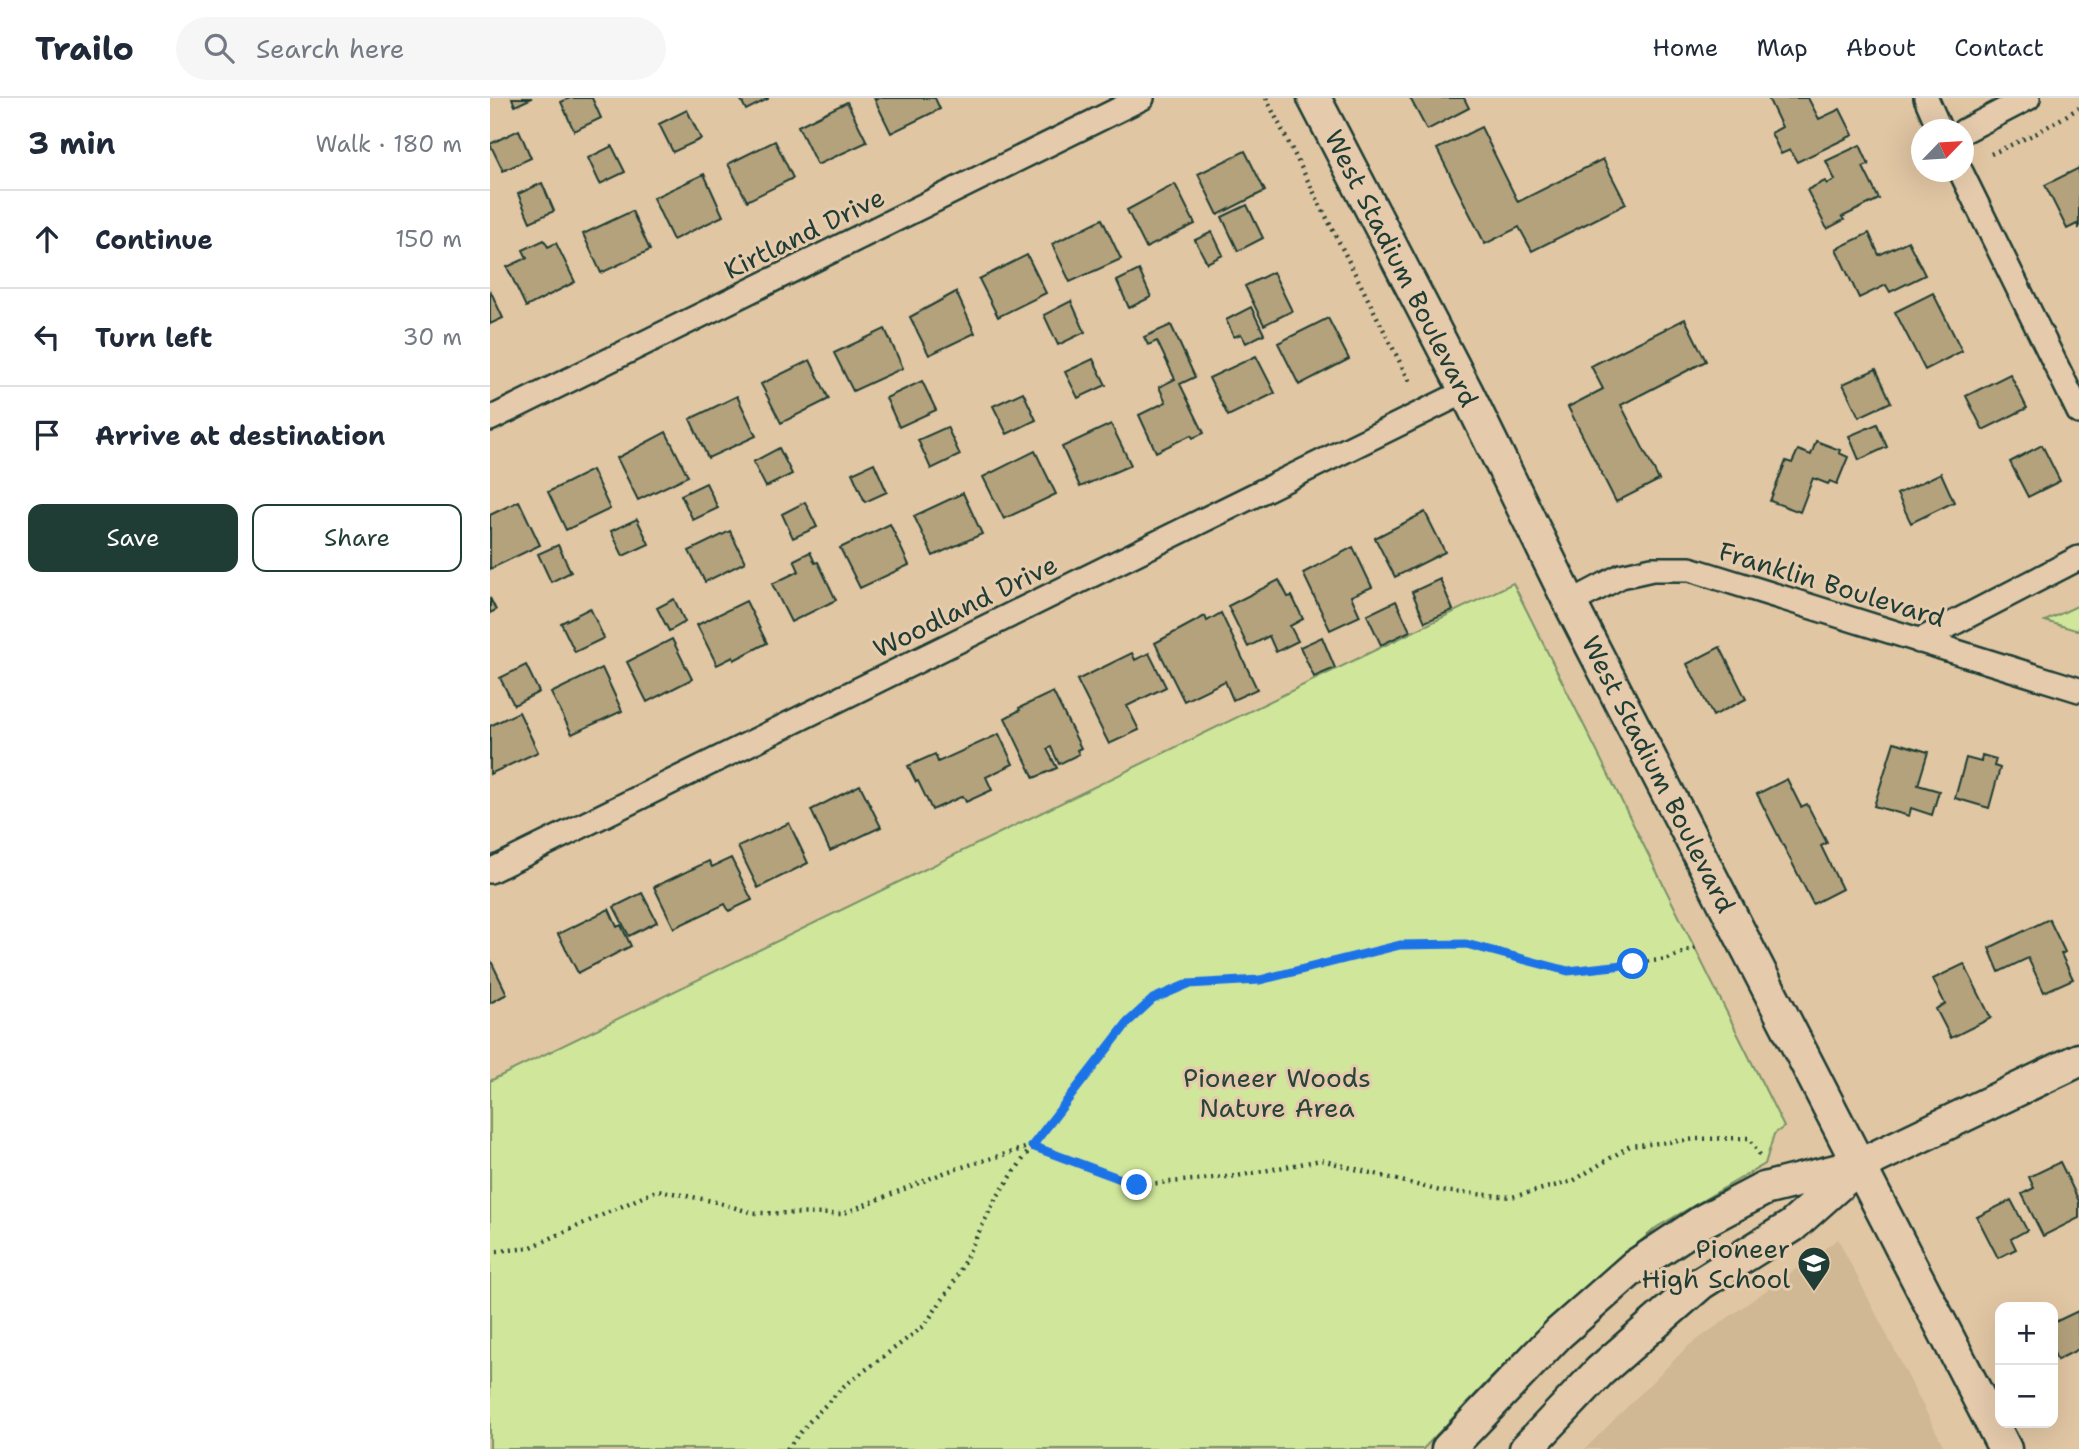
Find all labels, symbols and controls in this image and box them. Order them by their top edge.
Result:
search box [176,17,666,80]
text: Trailo [35,26,134,71]
icon: search [200,29,238,67]
text: Search here [256,31,405,66]
text: Home [1652,32,1718,64]
text: Map [1756,32,1808,64]
text: About [1846,32,1916,64]
text: Contact [1954,32,2044,64]
north arrow [1911,119,1974,182]
text: 3 min [28,123,115,164]
street label: West Stadium Boulevard [1317,124,1487,412]
text: Walk · 180 m [316,129,462,159]
street label: Kirtland Drive [718,179,890,287]
icon: ahead [28,220,66,258]
text: Continue [95,222,213,257]
text: 150 m [395,224,462,254]
icon: left [28,318,66,356]
text: Turn left [95,320,212,355]
text: 30 m [403,322,462,352]
icon: arrive [28,416,66,454]
text: Arrive at destination [95,418,385,453]
button: Save [28,504,238,572]
button: Share [252,504,462,572]
street label: Franklin Boulevard [1715,533,1949,635]
street label: Woodland Drive [867,546,1063,666]
street label: West Stadium Boulevard [1574,630,1744,918]
route start [1617,948,1648,979]
park label: Pioneer Woods Nature Area [1183,1060,1371,1125]
route end [1121,1169,1152,1200]
place label: Pioneer High School [1641,1231,1790,1296]
school or university icon: Pioneer High School [1795,1244,1833,1293]
map controls [1995,1302,2058,1428]
button: + [1995,1302,2058,1365]
button: − [1995,1365,2058,1428]

